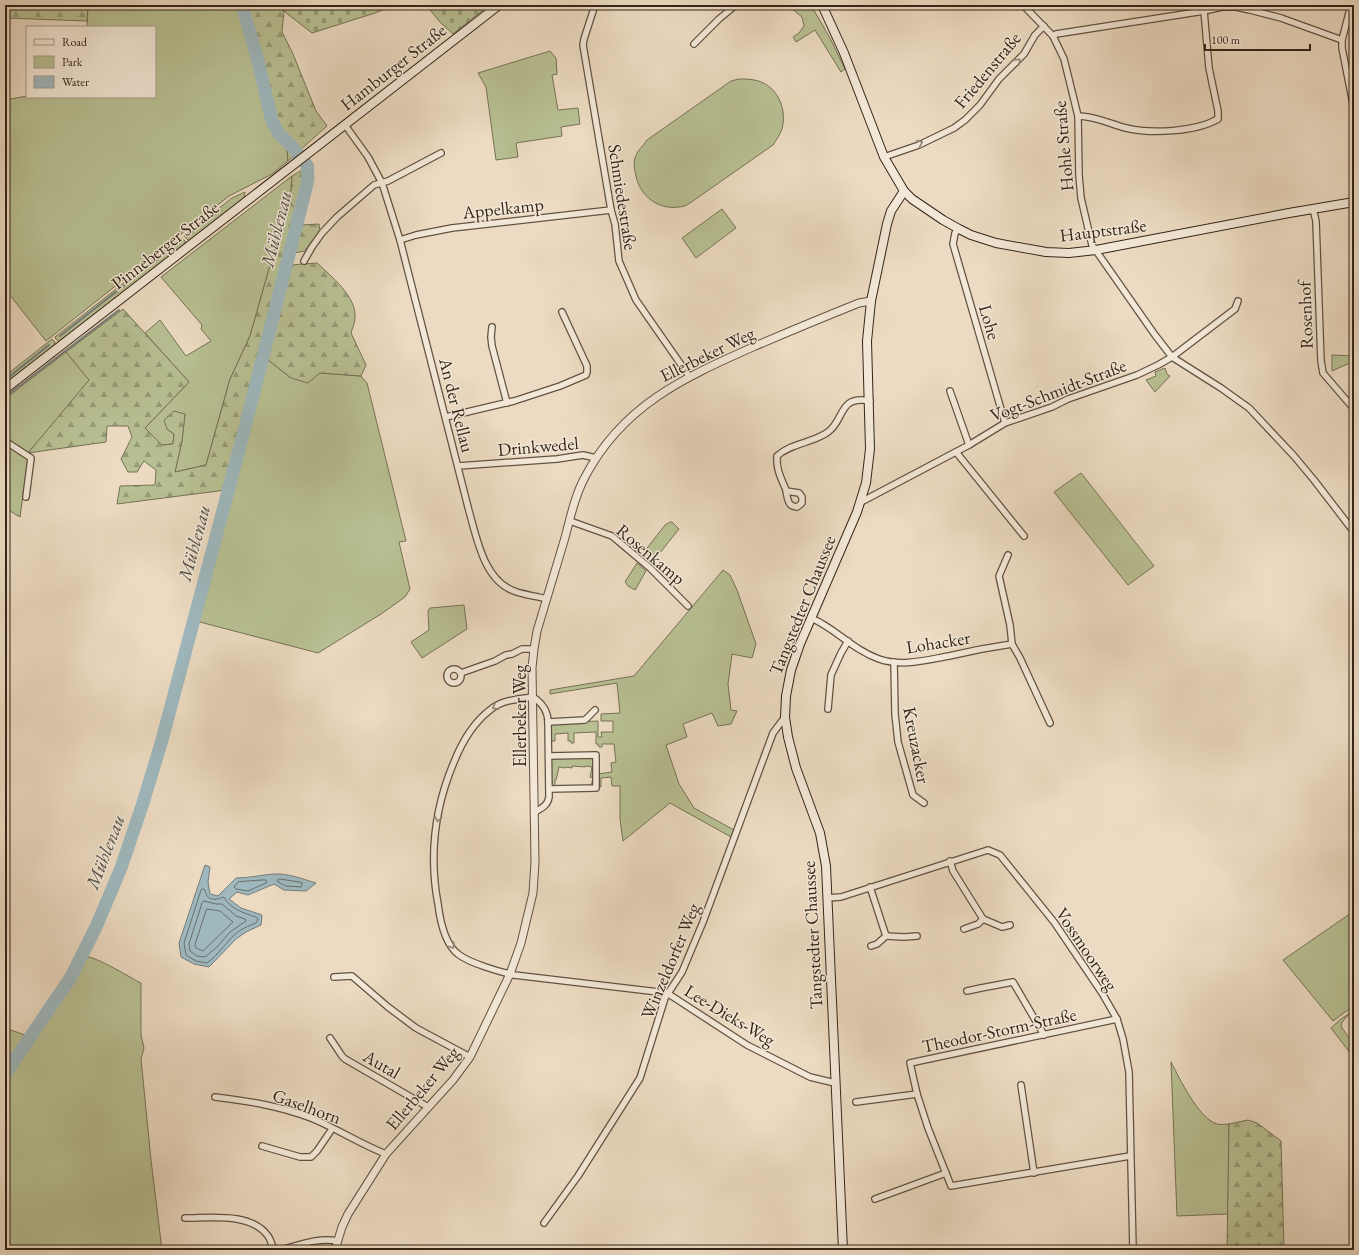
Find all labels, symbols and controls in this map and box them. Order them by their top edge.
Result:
street label: Hamburger Straße [335,18,451,116]
legend [26,26,156,98]
scale bar [1205,26,1310,52]
street label: Friedenstraße [948,27,1026,113]
text: 100 m [1211,32,1241,48]
text: Road [62,34,88,50]
text: Park [62,54,83,70]
one-way arrow [1013,58,1021,65]
text: Water [62,74,89,90]
street label: Hohle Straße [1048,100,1078,192]
one-way arrow [917,140,924,148]
street label: Schmiedestraße [603,142,643,252]
water label: Mühlenau [254,188,298,271]
street label: Appelkamp [460,192,545,224]
street label: Pinneberger Straße [107,196,223,294]
street label: Hauptstraße [1058,213,1148,247]
street label: Rosenhof [1292,278,1318,349]
street label: Lohe [974,302,1006,342]
street label: Ellerbeker Weg [656,321,758,387]
street label: Vogt-Schmidt-Straße [987,353,1129,427]
street label: An der Rellau [434,354,480,455]
street label: Drinkwedel [497,431,579,461]
water label: Mühlenau [172,502,216,585]
street label: Rosenkamp [612,518,690,590]
street label: Tangstedter Chaussee [764,532,840,678]
street label: Lohacker [904,626,972,658]
street label: Ellerbeker Weg [508,664,531,767]
one-way arrow [492,702,499,709]
street label: Kreuzacker [898,705,936,785]
water label: Mühlenau [79,811,131,894]
one-way arrow [434,816,442,822]
street label: Tangstedter Chaussee [797,860,827,1010]
street label: Winzeldorfer Weg [635,899,705,1022]
street label: Vossmoorweg [1051,903,1123,995]
one-way arrow [447,941,454,948]
street label: Lee-Dieks-Weg [680,979,780,1051]
street label: Theodor-Storm-Straße [920,1002,1078,1058]
street label: Ellerbeker Weg [380,1041,464,1135]
street label: Autal [358,1044,405,1084]
street label: Gaselhorn [270,1083,345,1129]

